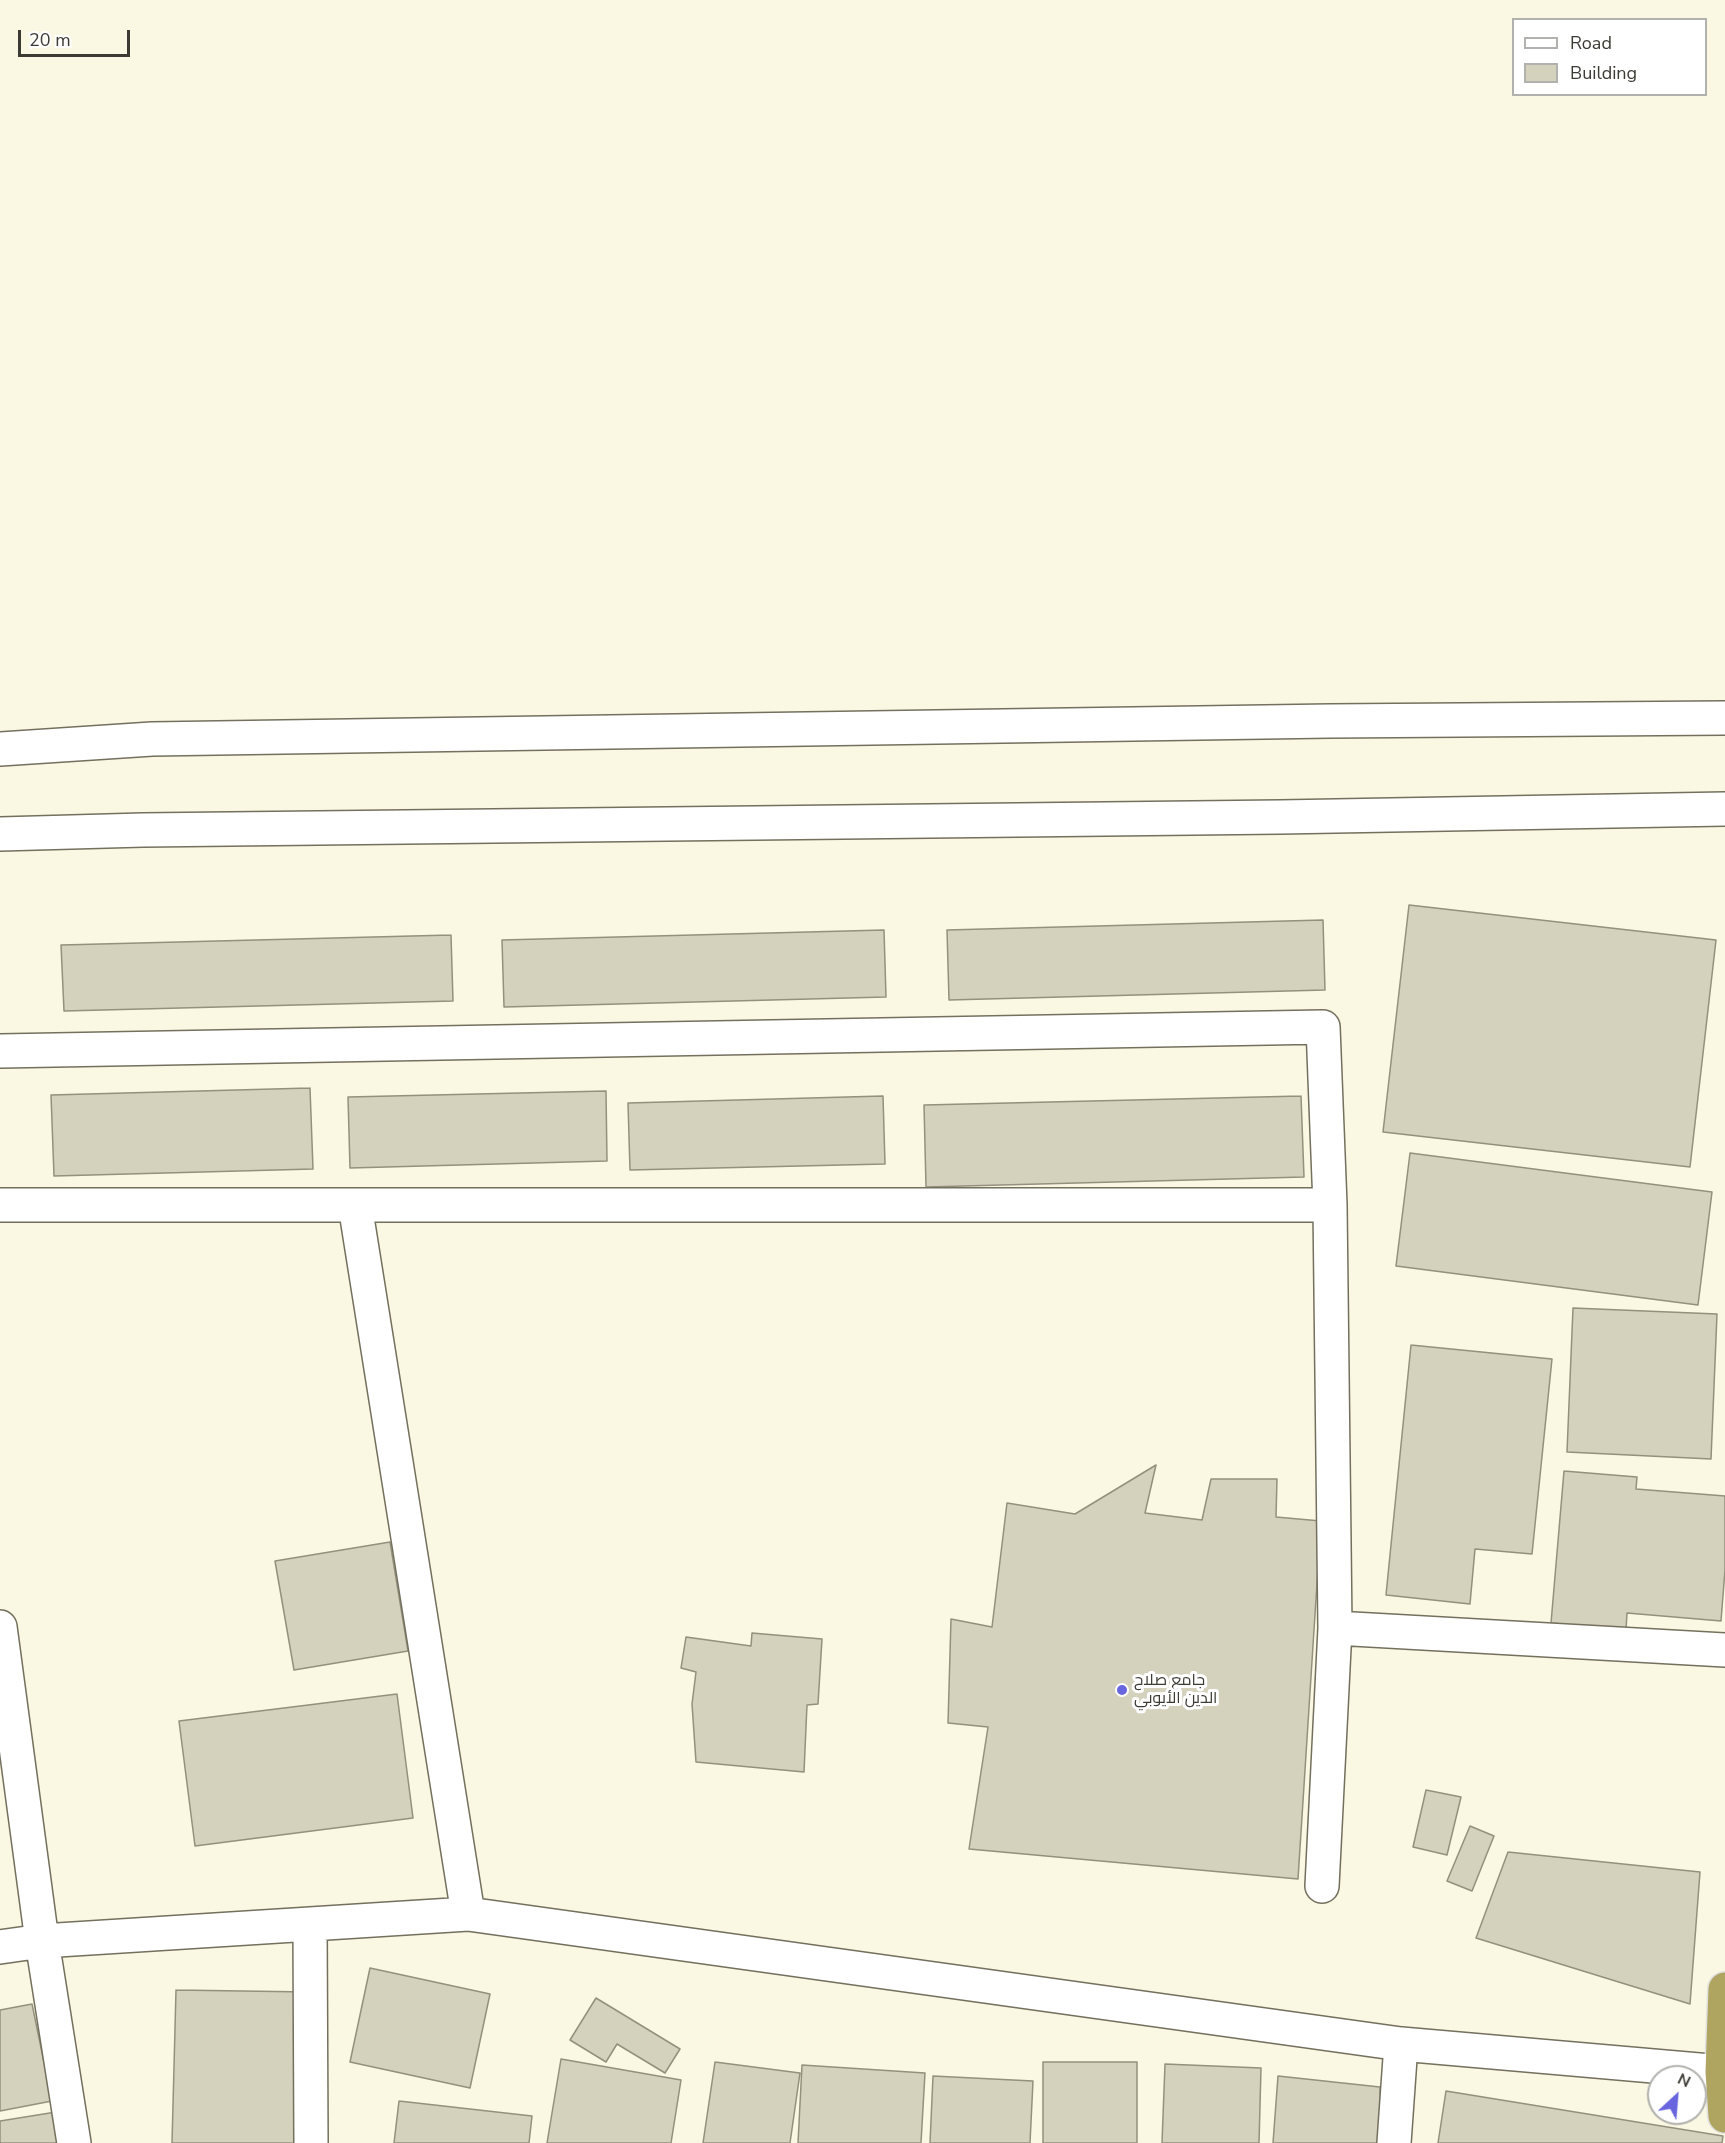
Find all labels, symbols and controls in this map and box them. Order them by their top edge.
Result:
scale bar [21,18,134,56]
legend [1512,18,1707,96]
text: 20 m [29,28,71,52]
text: Road [1570,31,1612,55]
text: Building [1570,61,1637,85]
place label: جامع صلاح الدين الأيوبي [1134,1671,1217,1709]
marker: جامع صلاح الدين الأيوبي [1115,1683,1129,1697]
north arrow [1647,2065,1707,2125]
text: N [1674,2068,1694,2093]

